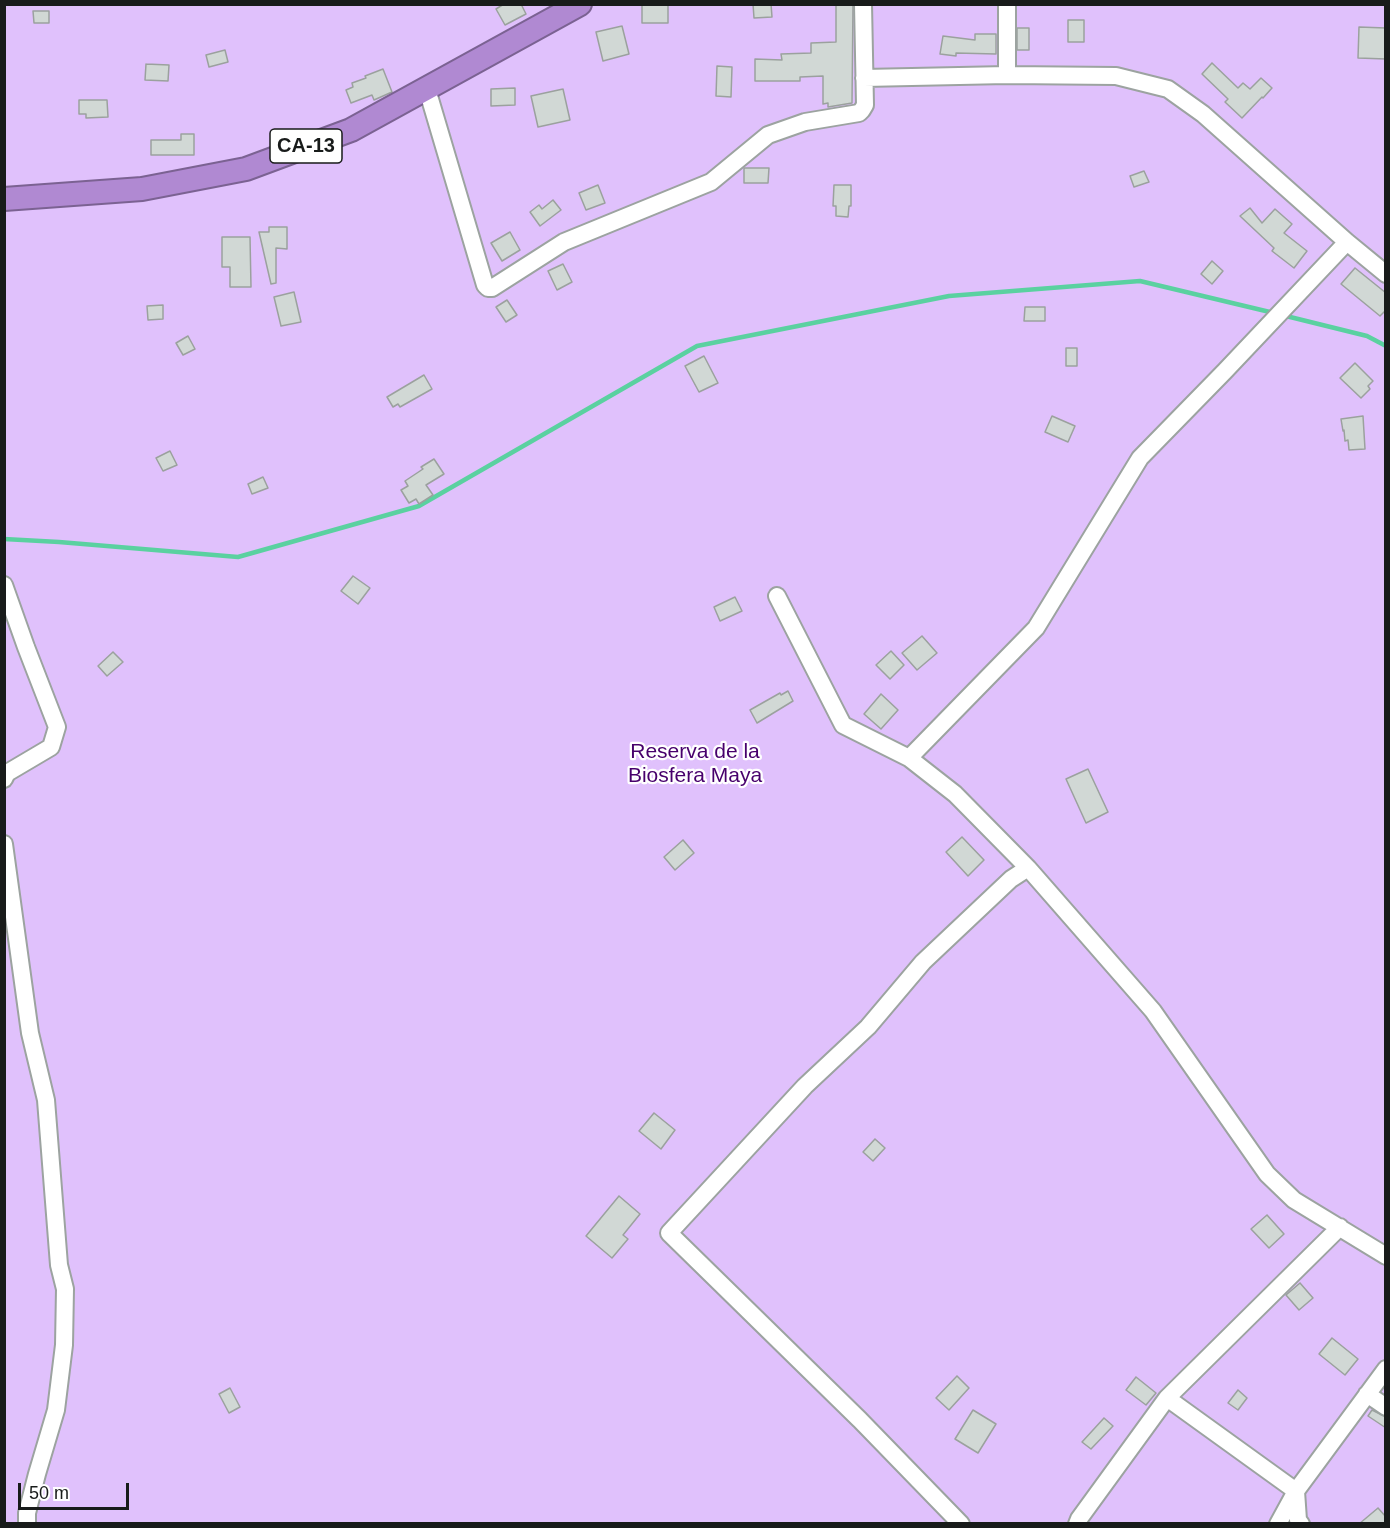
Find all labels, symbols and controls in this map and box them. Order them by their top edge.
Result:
road number: CA-13 [270,129,342,163]
park label: Reserva de la Biosfera Maya [628,739,762,789]
scale bar [21,1471,132,1509]
text: 50 m [29,1483,69,1503]

